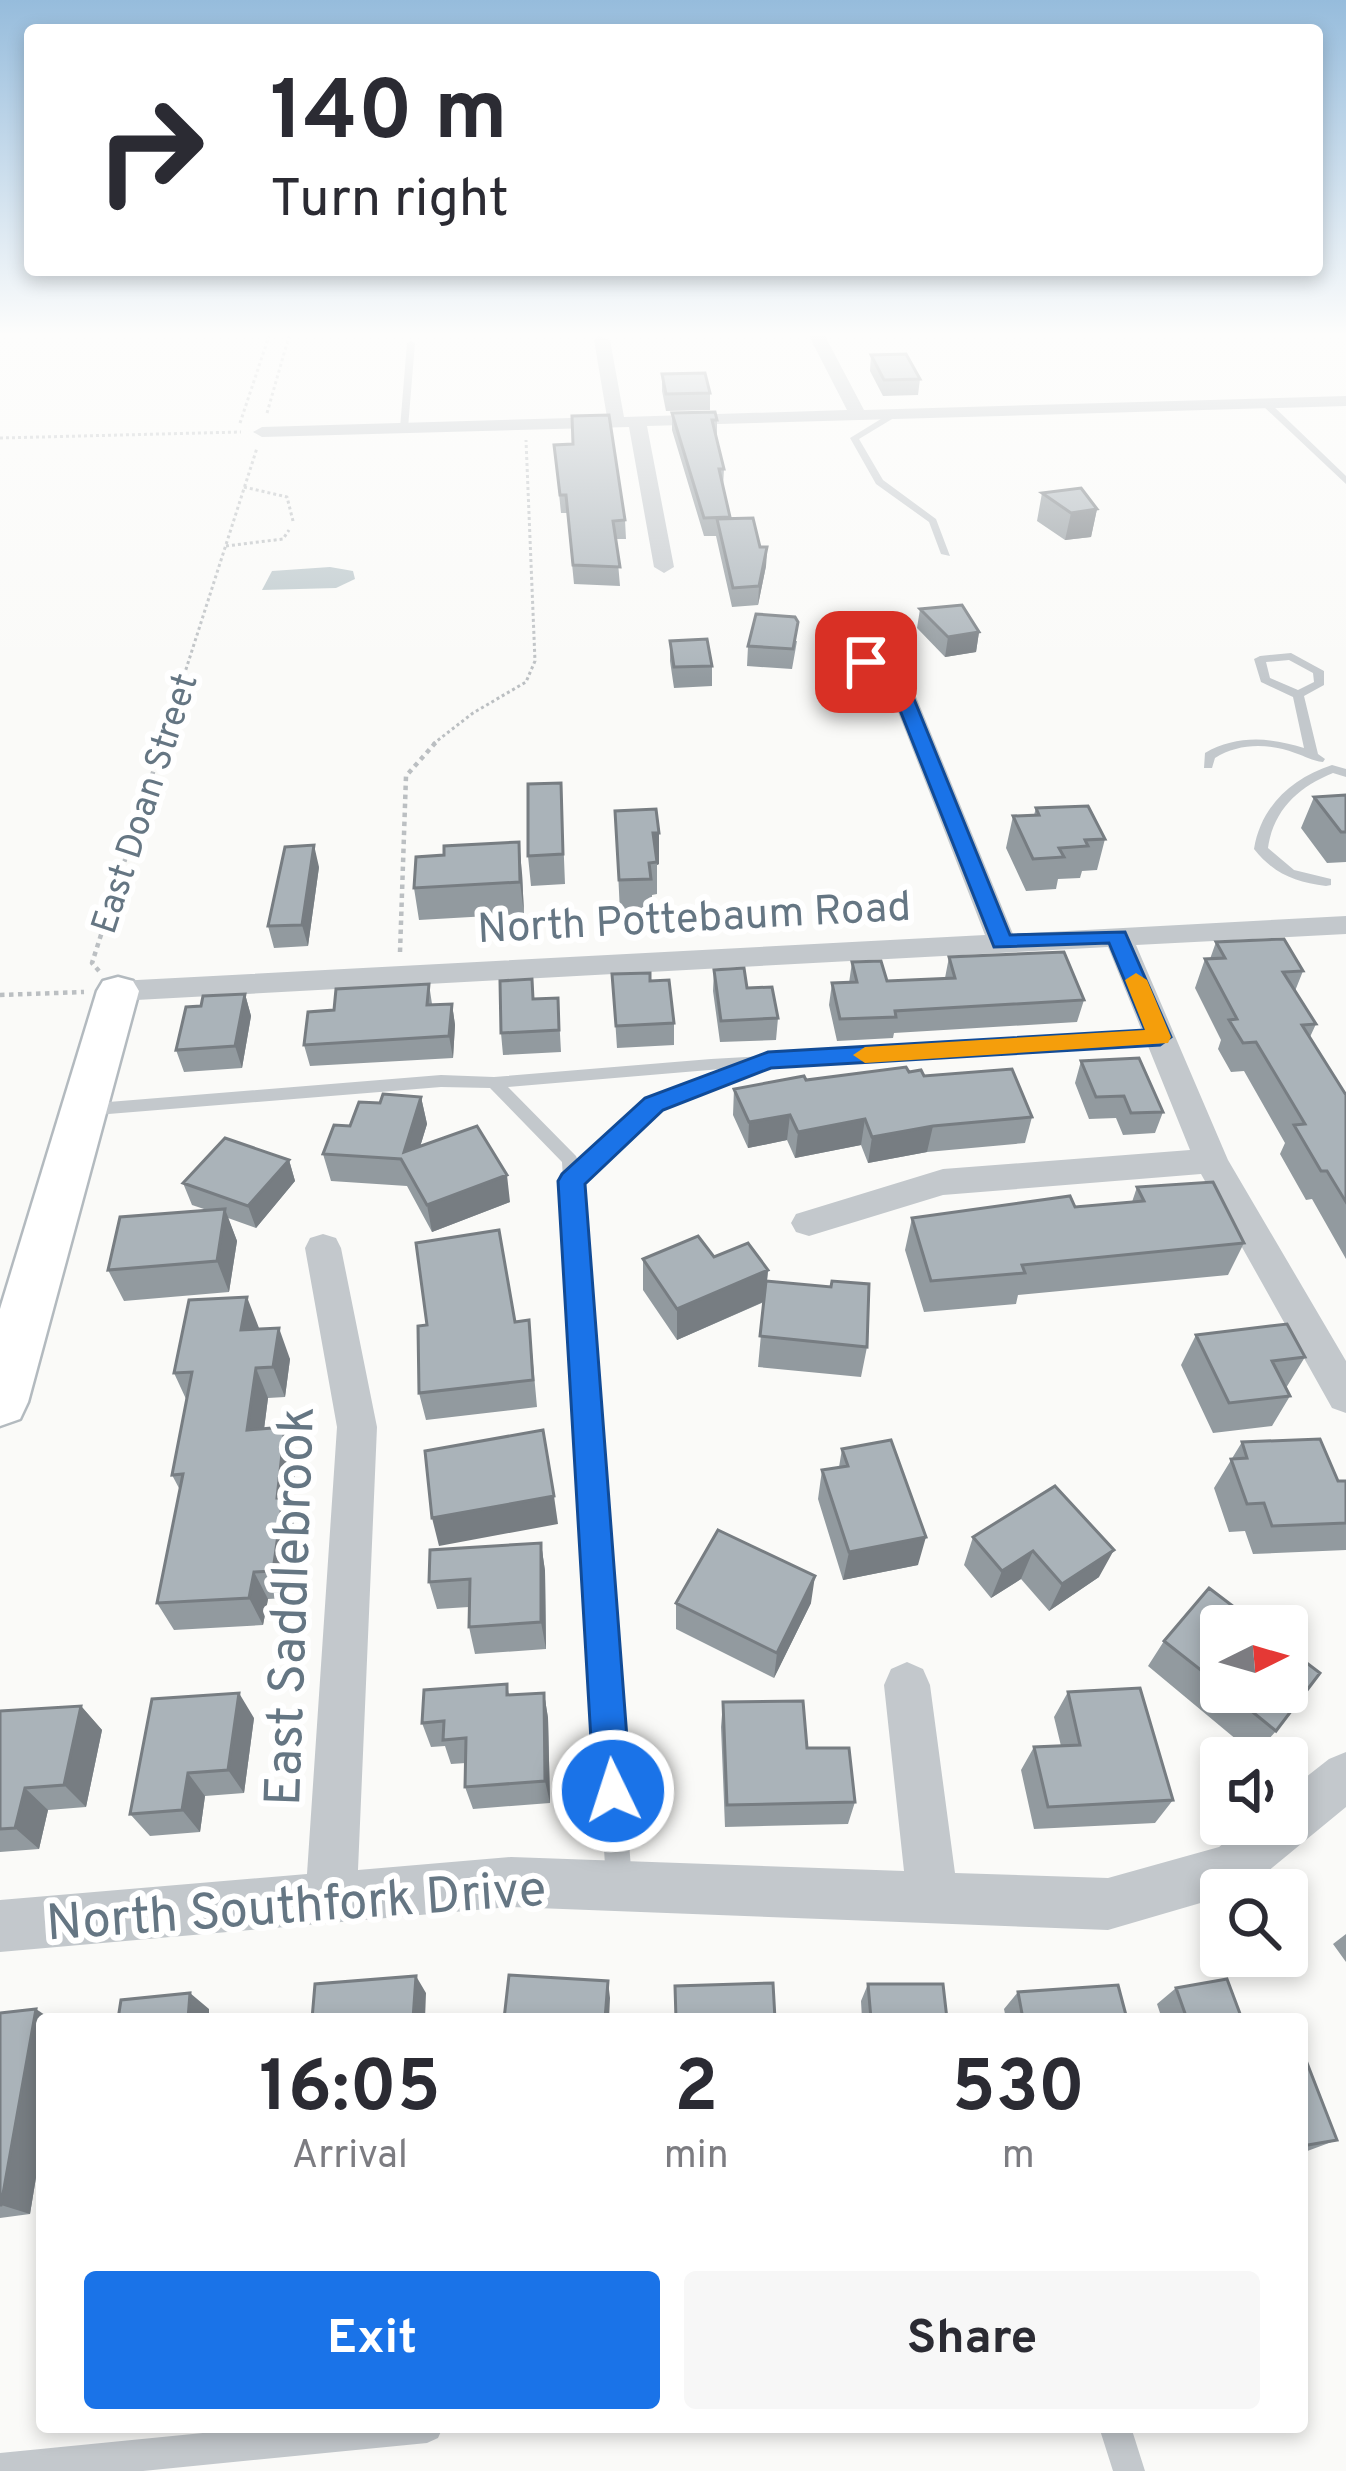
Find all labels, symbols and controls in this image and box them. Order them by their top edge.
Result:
text: 140 m [270,63,507,169]
icon: right [72,72,228,228]
text: Turn right [270,167,509,236]
pin [815,611,917,713]
icon: arrive [833,629,899,695]
street label: East Doan Street [83,668,211,940]
street label: North Pottebaum Road [476,883,913,958]
street label: East Saddlebrook [254,1405,333,1807]
north arrow [1200,1605,1308,1713]
map controls [1200,1605,1308,1977]
position arrow [550,1728,676,1854]
button: sound [1200,1737,1308,1845]
street label: North Southfork Drive [44,1860,549,1959]
button: search [1200,1869,1308,1977]
text: 16:05 [259,2045,441,2137]
text: 2 [674,2045,718,2137]
text: 530 [952,2045,1085,2137]
text: Arrival [292,2133,408,2182]
text: min [664,2133,729,2182]
text: m [1002,2133,1035,2182]
button: Exit [84,2271,660,2409]
button: Share [684,2271,1260,2409]

